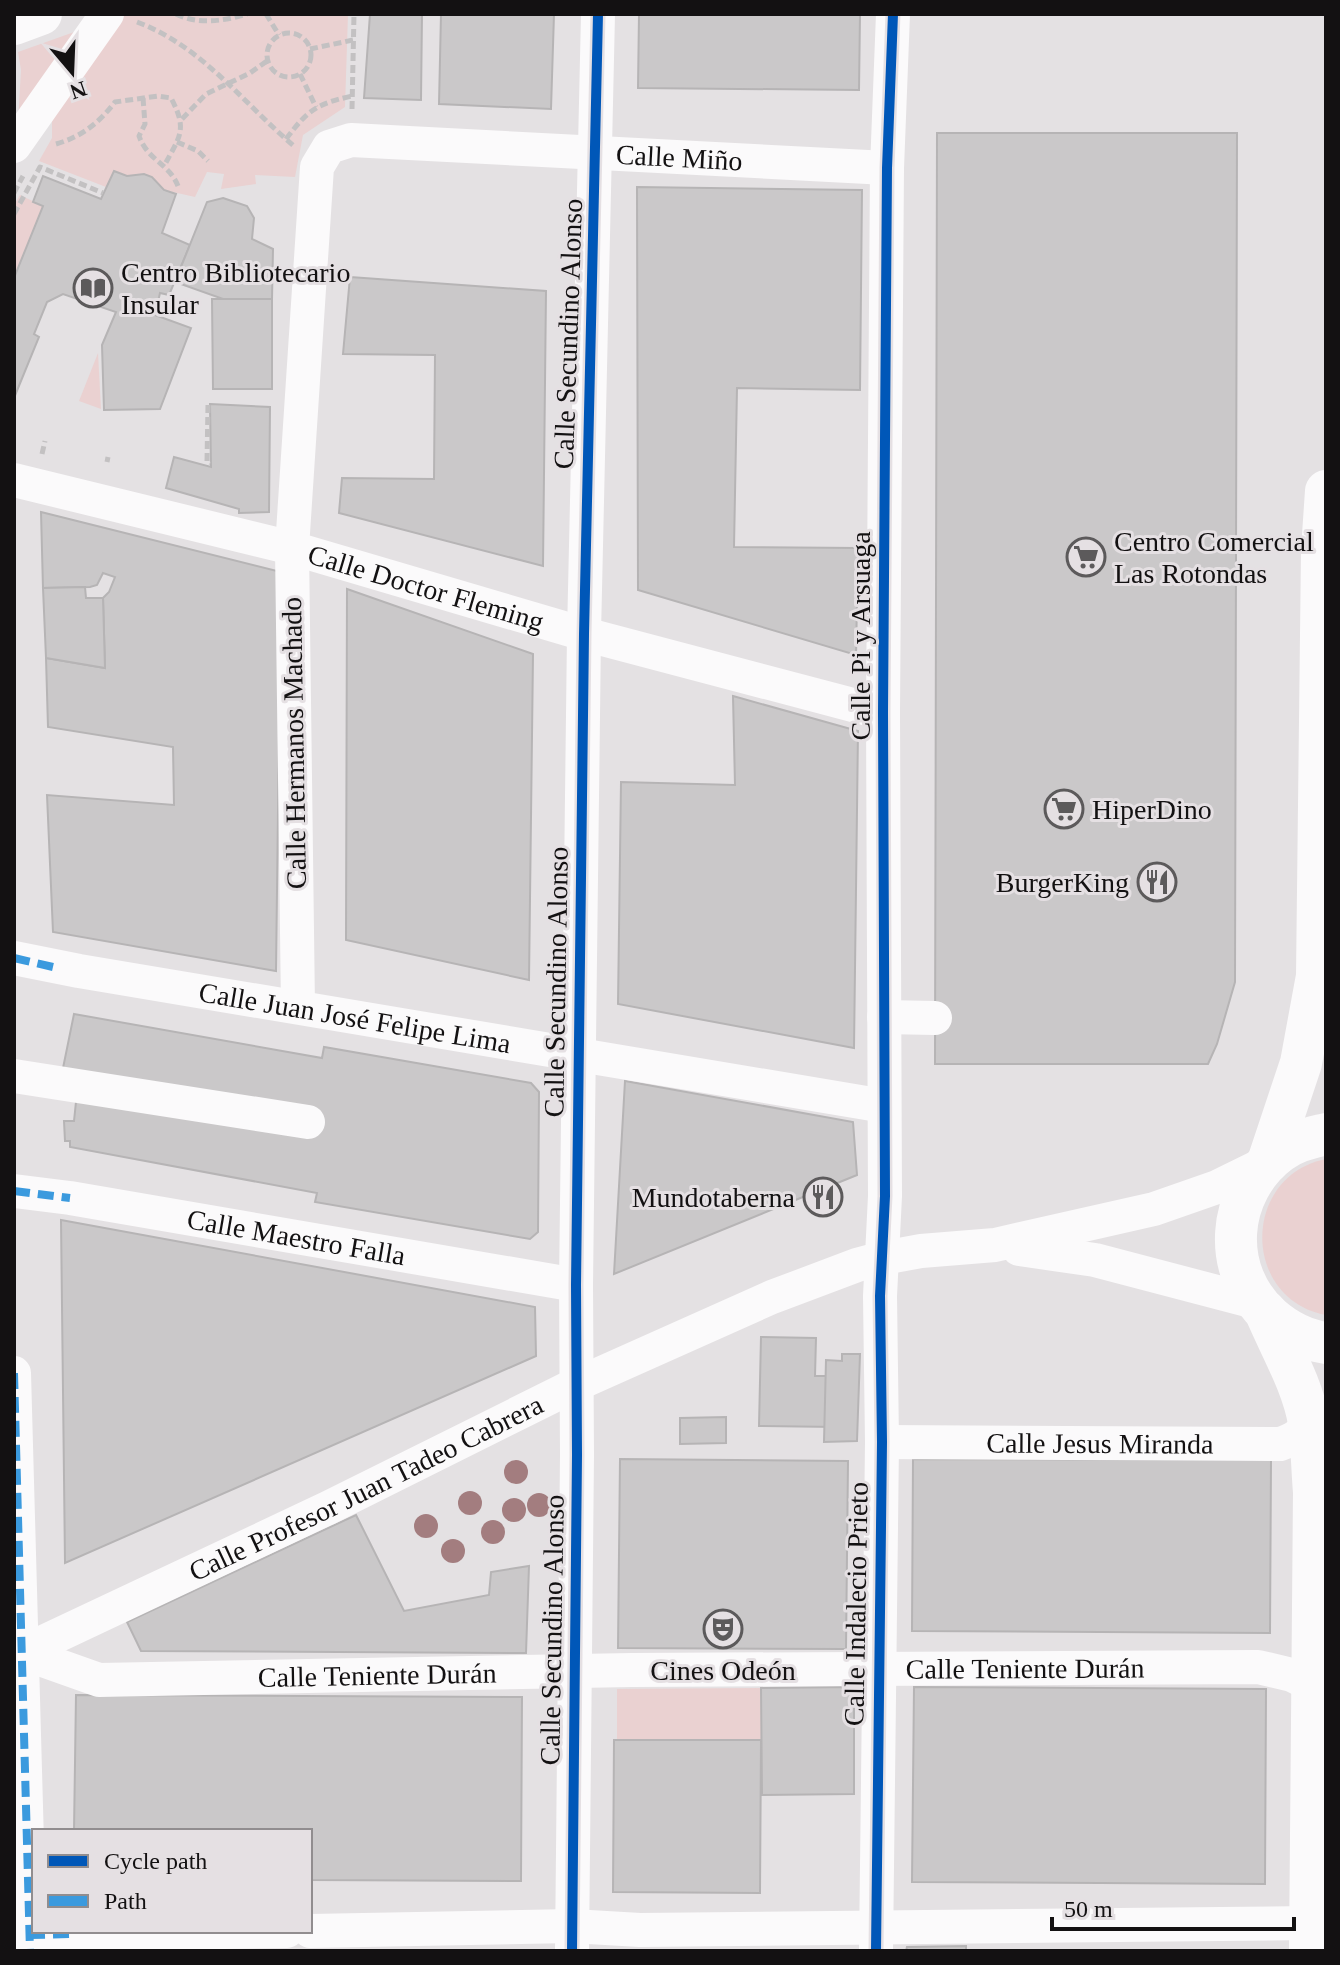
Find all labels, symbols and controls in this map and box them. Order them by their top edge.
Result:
north arrow [32,32,112,112]
text: N [67,76,90,105]
street label: Calle Miño [615,138,743,176]
street label: Calle Secundino Alonso [548,198,588,470]
place label: Centro Bibliotecario Insular [121,257,350,320]
library icon: Centro Bibliotecario Insular [72,267,114,309]
place label: Centro Comercial Las Rotondas [1114,526,1314,589]
street label: Calle Pi y Arsuaga [845,531,876,741]
supermarket icon: Centro Comercial Las Rotondas [1065,536,1107,578]
street label: Calle Doctor Fleming [305,538,548,637]
street label: Calle Hermanos Machado [276,597,312,889]
supermarket icon: HiperDino [1043,788,1085,830]
place label: HiperDino [1092,794,1212,825]
street label: Calle Secundino Alonso [538,846,574,1118]
restaurant icon: BurgerKing [1136,861,1178,903]
place label: BurgerKing [996,867,1129,898]
street label: Calle Juan José Felipe Lima [197,976,514,1059]
restaurant icon: Mundotaberna [802,1176,844,1218]
place label: Mundotaberna [632,1182,796,1213]
street label: Calle Maestro Falla [185,1203,408,1271]
street label: Calle Profesor Juan Tadeo Cabrera [184,1388,548,1587]
street label: Calle Jesus Miranda [986,1427,1214,1459]
street label: Calle Indalecio Prieto [838,1482,874,1726]
street label: Calle Secundino Alonso [534,1494,570,1766]
theatre icon: Cines Odeón [702,1608,744,1650]
street label: Calle Teniente Durán [906,1652,1144,1684]
place label: Cines Odeón [650,1655,796,1686]
street label: Calle Teniente Durán [258,1657,497,1693]
legend [32,1829,312,1933]
text: Cycle path [104,1848,207,1874]
scale bar [1052,1881,1294,1931]
text: Path [104,1888,147,1914]
text: 50 m [1064,1896,1113,1922]

